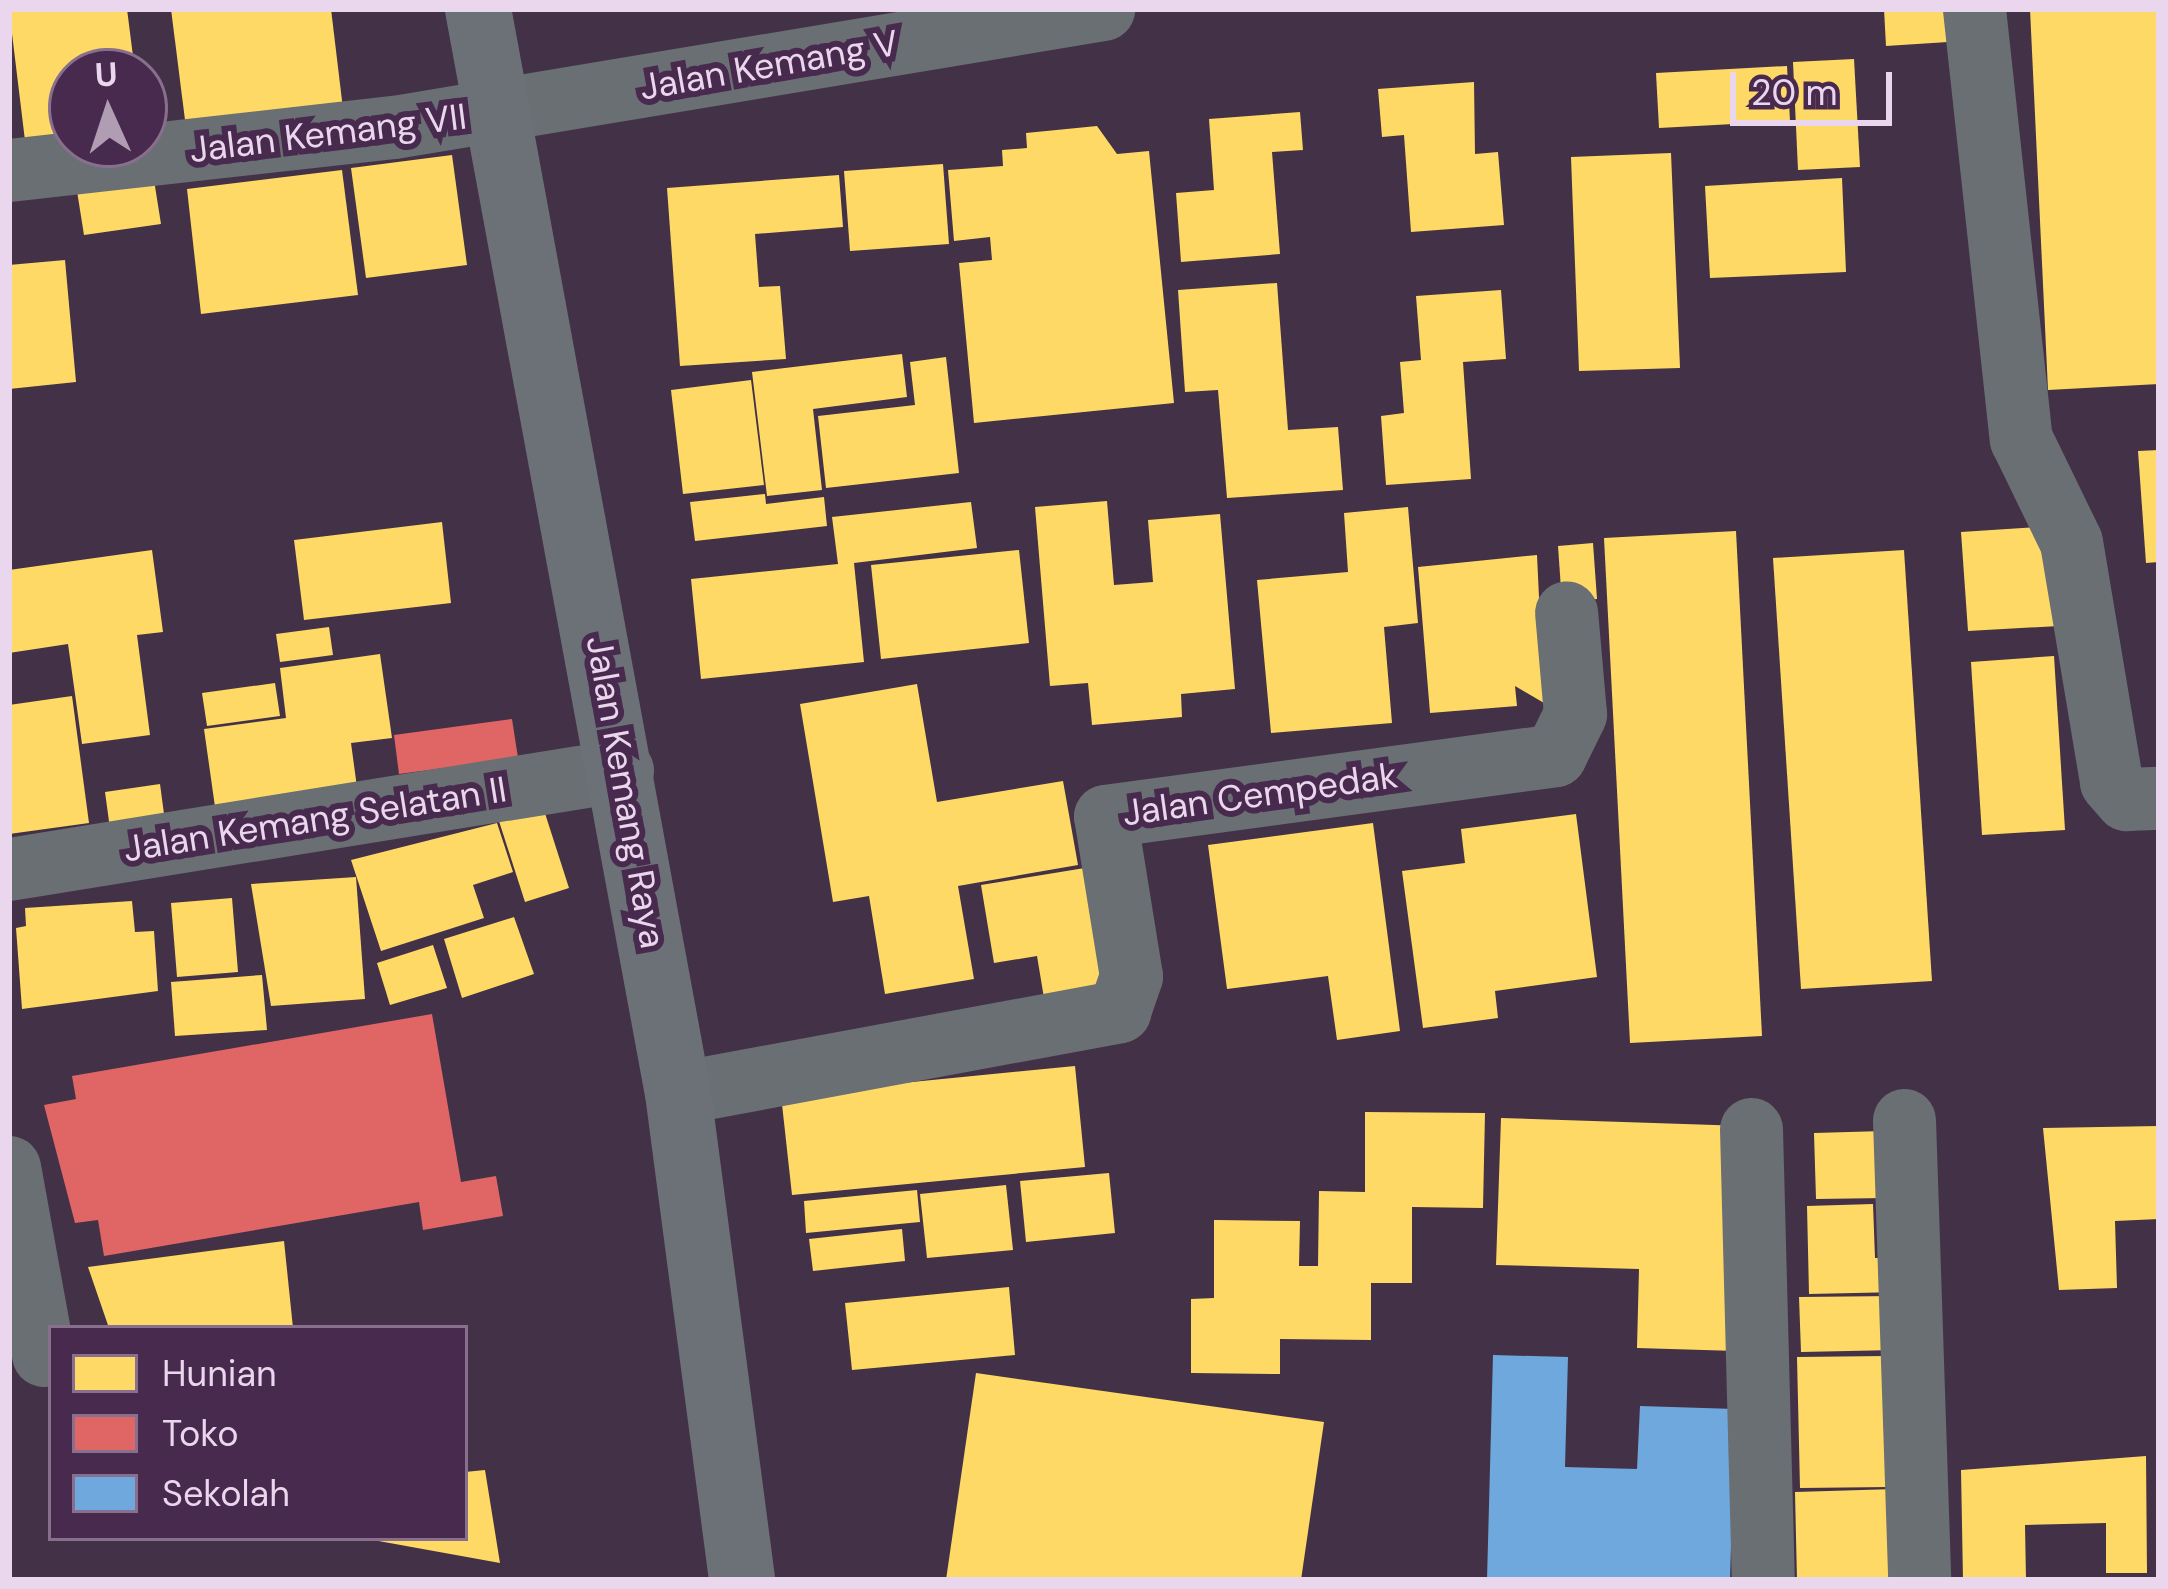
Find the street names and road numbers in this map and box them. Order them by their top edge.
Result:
street label: Jalan Kemang V [636,21,902,109]
street label: Jalan Kemang VII [187,95,469,171]
street label: Jalan Kemang Raya [577,633,675,951]
street label: Jalan Cempedak [1120,753,1400,835]
street label: Jalan Kemang Selatan II [121,767,509,871]

